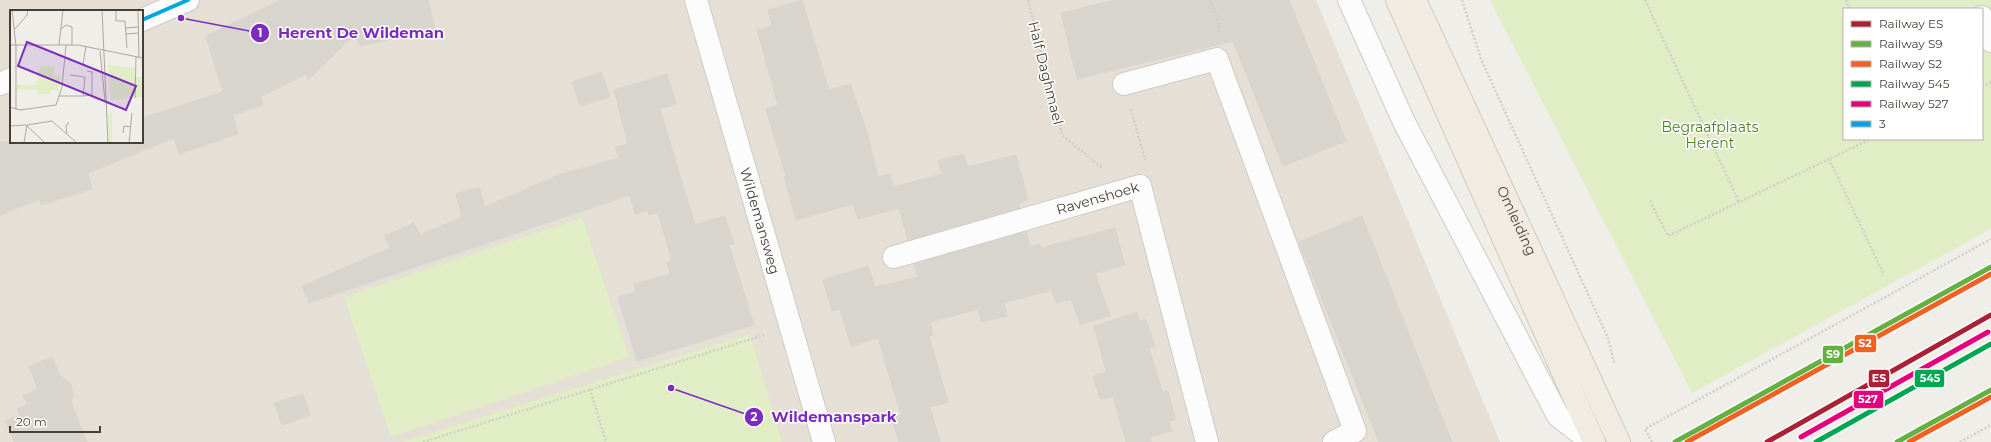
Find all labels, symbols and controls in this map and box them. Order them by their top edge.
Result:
legend [1843,8,1983,140]
inset map [10,10,143,143]
text: Railway ES [1879,16,1943,31]
callout: Herent De Wildeman [250,19,452,46]
street label: Half Daghmael [1024,19,1068,127]
text: Herent De Wildeman [278,23,444,42]
text: 1 [258,25,262,40]
text: Railway S9 [1879,36,1943,51]
text: Railway S2 [1879,56,1942,71]
text: Railway 545 [1879,76,1950,91]
text: Railway 527 [1879,96,1949,111]
text: 3 [1879,116,1886,131]
park label: Begraafplaats Herent [1661,118,1759,152]
street label: Wildemansweg [736,165,784,276]
street label: Ravenshoek [1054,178,1142,219]
street label: Omleiding [1493,183,1541,258]
line badge: S2 [1854,334,1877,353]
text: S2 [1858,336,1872,350]
line badge: S9 [1822,345,1844,364]
text: S9 [1826,347,1840,361]
line badge: ES [1868,369,1890,388]
line badge: 545 [1914,369,1945,388]
text: ES [1872,371,1886,385]
text: 545 [1920,371,1941,385]
line badge: 527 [1853,390,1884,409]
text: 527 [1858,392,1878,406]
callout: Wildemanspark [744,404,905,431]
text: Wildemanspark [771,407,897,426]
scale bar [10,408,100,434]
text: 2 [750,409,758,424]
text: 20 m [16,414,47,429]

